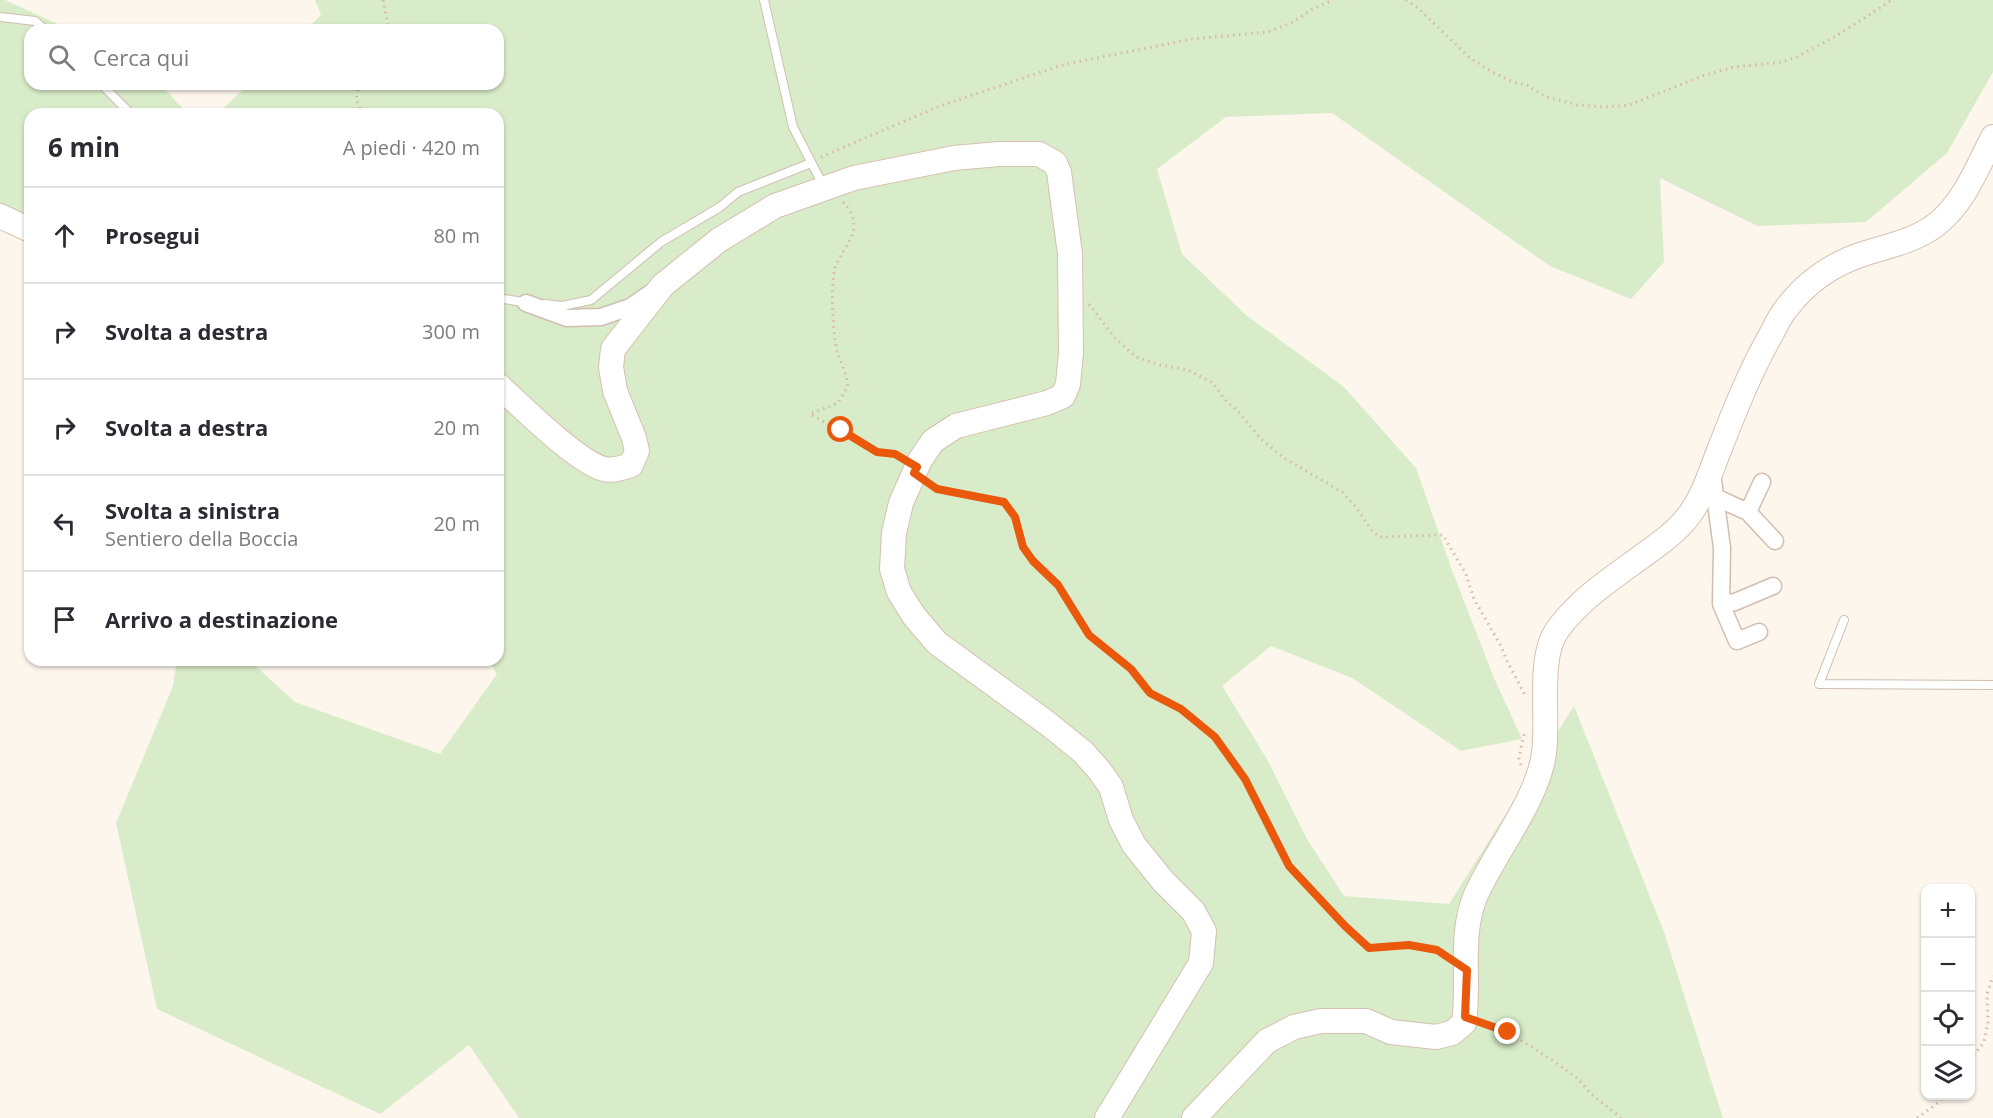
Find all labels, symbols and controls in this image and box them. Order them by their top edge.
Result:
search box [24,24,504,90]
icon: search [45,41,78,74]
text: Cerca qui [93,42,189,72]
text: 6 min [48,129,120,165]
text: A piedi · 420 m [343,134,480,161]
icon: ahead [48,219,81,252]
text: Prosegui [105,220,200,250]
text: 80 m [433,222,480,249]
icon: right [48,315,81,348]
text: Svolta a destra [105,316,268,346]
text: 300 m [422,318,480,345]
icon: right [48,411,81,444]
text: Svolta a destra [105,412,268,442]
text: 20 m [433,414,480,441]
route start [827,416,853,442]
text: Svolta a sinistra [105,495,280,525]
icon: left [48,507,81,540]
text: 20 m [433,510,480,537]
text: Sentiero della Boccia [105,525,298,552]
icon: arrive [48,603,81,636]
text: Arrivo a destinazione [105,604,338,634]
map controls [1921,884,1975,1100]
button: + [1921,884,1975,938]
button: − [1921,938,1975,992]
button: locate [1921,992,1975,1046]
route end [1494,1018,1520,1044]
button: layers [1921,1046,1975,1100]

